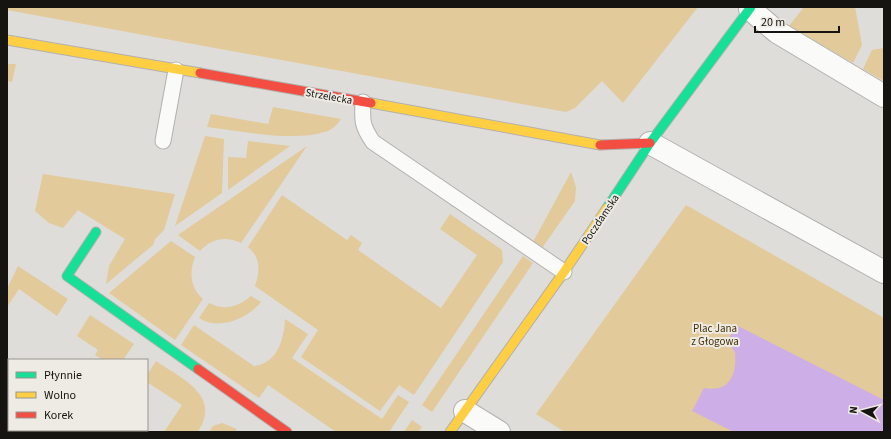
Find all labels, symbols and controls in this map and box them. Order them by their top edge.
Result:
scale bar [755,8,839,34]
text: 20 m [761,14,785,31]
street label: Strzelecka [304,85,354,108]
street label: Poczdamska [578,191,623,247]
park label: Plac Jana z Głogowa [691,321,739,349]
legend [8,359,148,431]
text: Płynnie [44,367,82,384]
text: Wolno [44,387,76,404]
north arrow [843,391,883,431]
text: N [846,405,861,414]
text: Korek [44,407,73,424]

